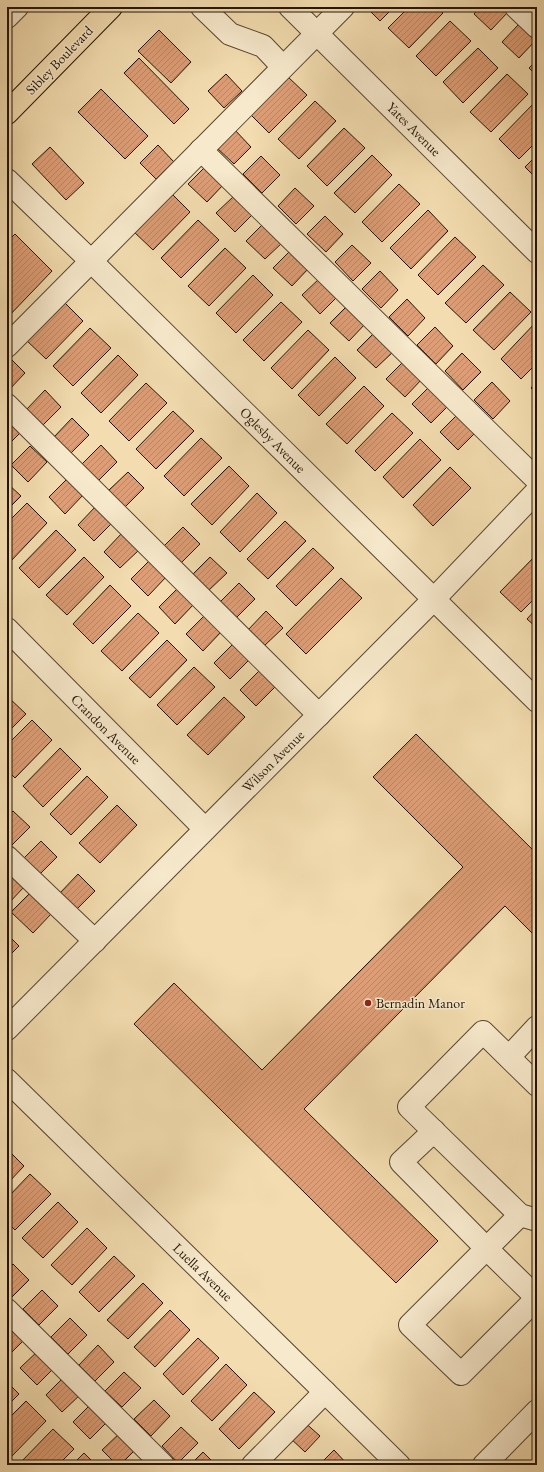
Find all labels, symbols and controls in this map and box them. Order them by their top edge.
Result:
street label: Sibley Boulevard [22,21,97,98]
street label: Yates Avenue [383,98,445,160]
street label: Oglesby Avenue [236,403,310,477]
street label: Crandon Avenue [67,690,145,768]
street label: Wilson Avenue [238,726,308,796]
place label: Bernadin Manor [376,994,465,1012]
marker: Bernadin Manor [363,998,373,1008]
street label: Luella Avenue [169,1239,237,1305]

